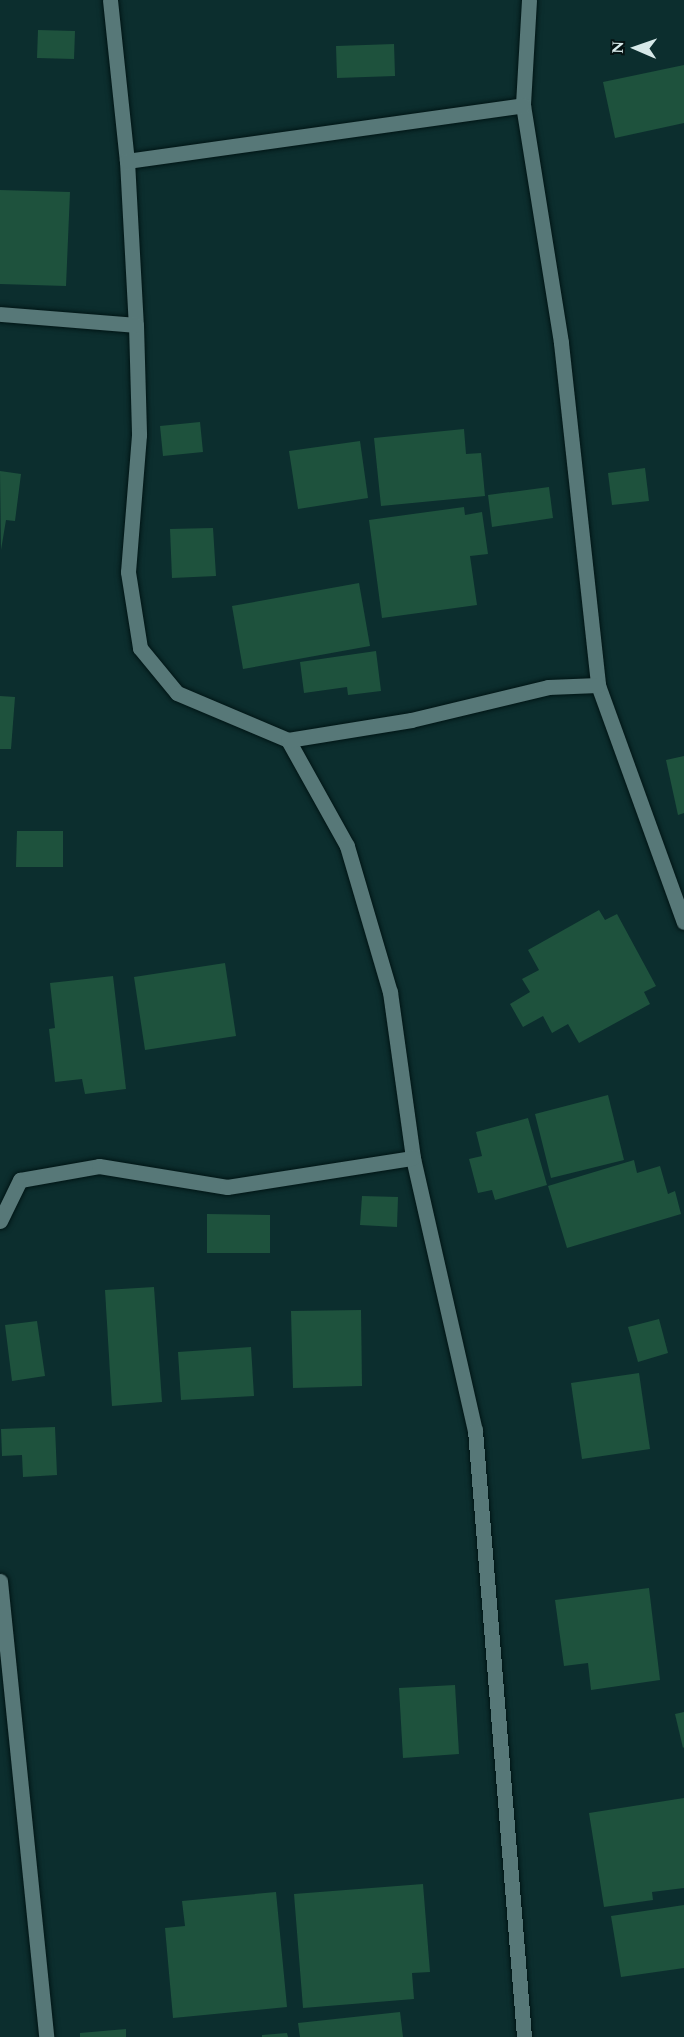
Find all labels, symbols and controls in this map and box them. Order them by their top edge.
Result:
north arrow [606,18,666,78]
text: N [606,40,630,54]

